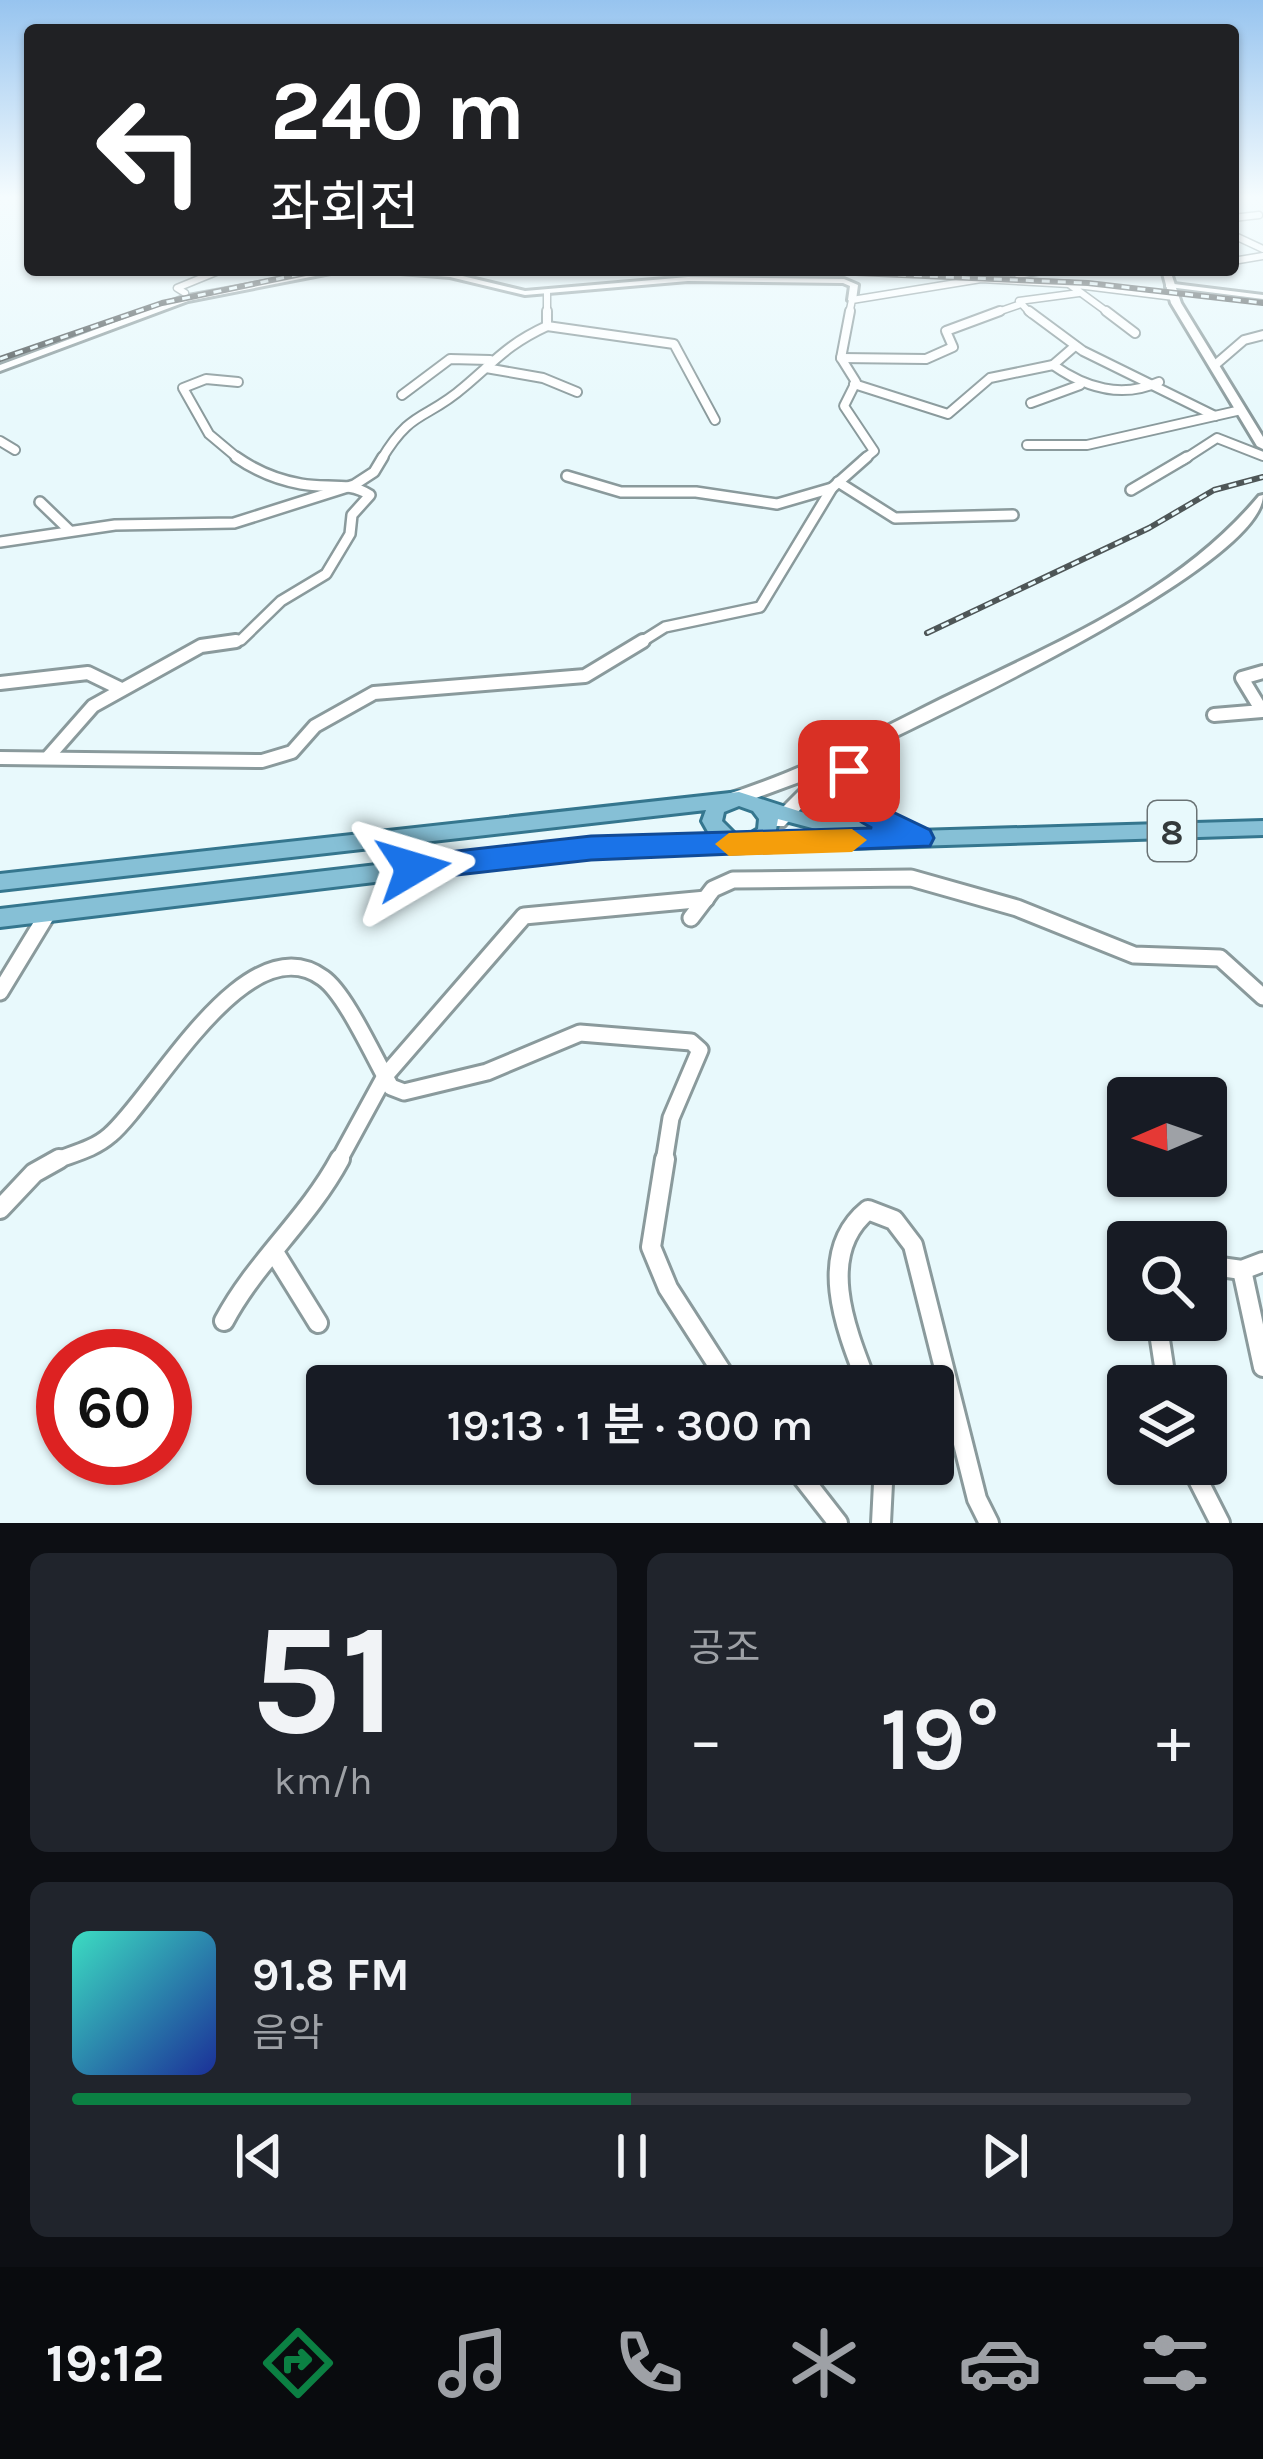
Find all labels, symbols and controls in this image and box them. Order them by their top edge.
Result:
text: 240 m [270,62,525,160]
icon: left [72,72,228,228]
text: 좌회전 [270,175,419,239]
pin [798,720,900,822]
icon: arrive [816,738,882,804]
road number: 8 [1148,801,1196,861]
position arrow [350,805,476,931]
north arrow [1107,1077,1227,1197]
map controls [1107,1077,1227,1485]
button: search [1107,1221,1227,1341]
speed limit sign: 60 [36,1329,192,1485]
button: layers [1107,1365,1227,1485]
text: 19:13 · 1 분 · 300 m [447,1399,813,1451]
text: 51 [250,1589,396,1771]
text: 공조 [689,1625,760,1671]
text: 19° [880,1686,999,1792]
text: − [689,1701,723,1779]
text: + [1156,1701,1191,1779]
text: km/h [274,1758,373,1804]
text: 91.8 FM [252,1949,410,2001]
text: 음악 [252,2010,324,2056]
icon: previous [226,2123,292,2189]
icon: pause [599,2123,665,2189]
icon: next [972,2123,1038,2189]
icon: directions [256,2321,340,2405]
icon: music [431,2321,515,2405]
icon: phone [607,2321,691,2405]
icon: climate [782,2321,866,2405]
icon: car [958,2321,1042,2405]
icon: filters [1133,2321,1217,2405]
text: 19:12 [46,2331,164,2395]

